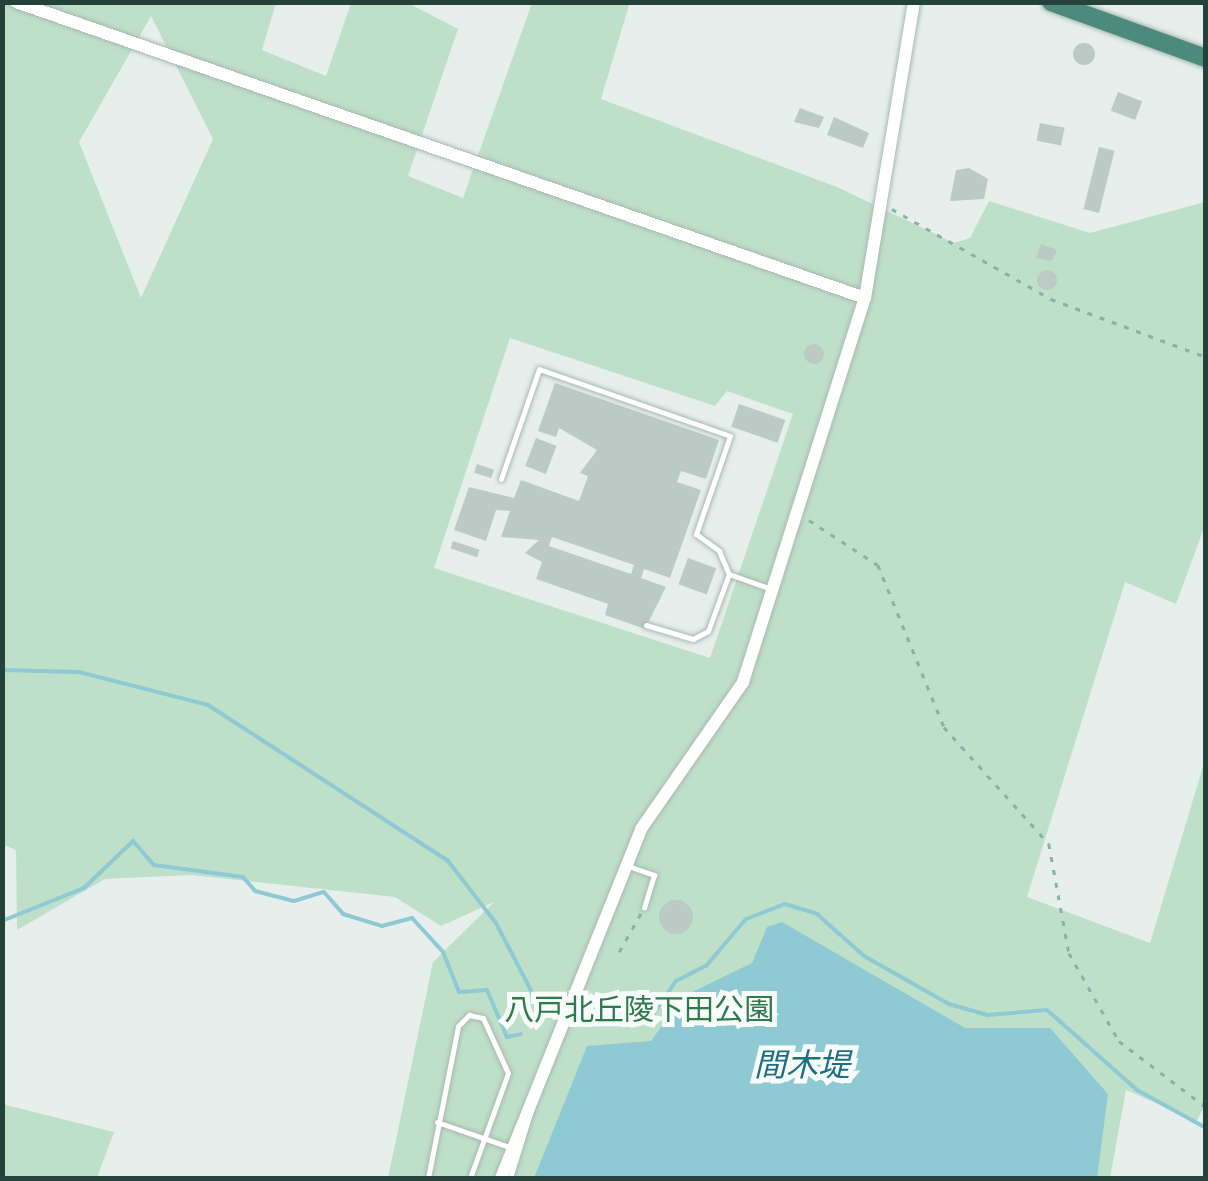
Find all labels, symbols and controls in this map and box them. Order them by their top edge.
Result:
park label: 八戸北丘陵下田公園 [504,992,774,1028]
water label: 間木堤 [754,1046,850,1084]

